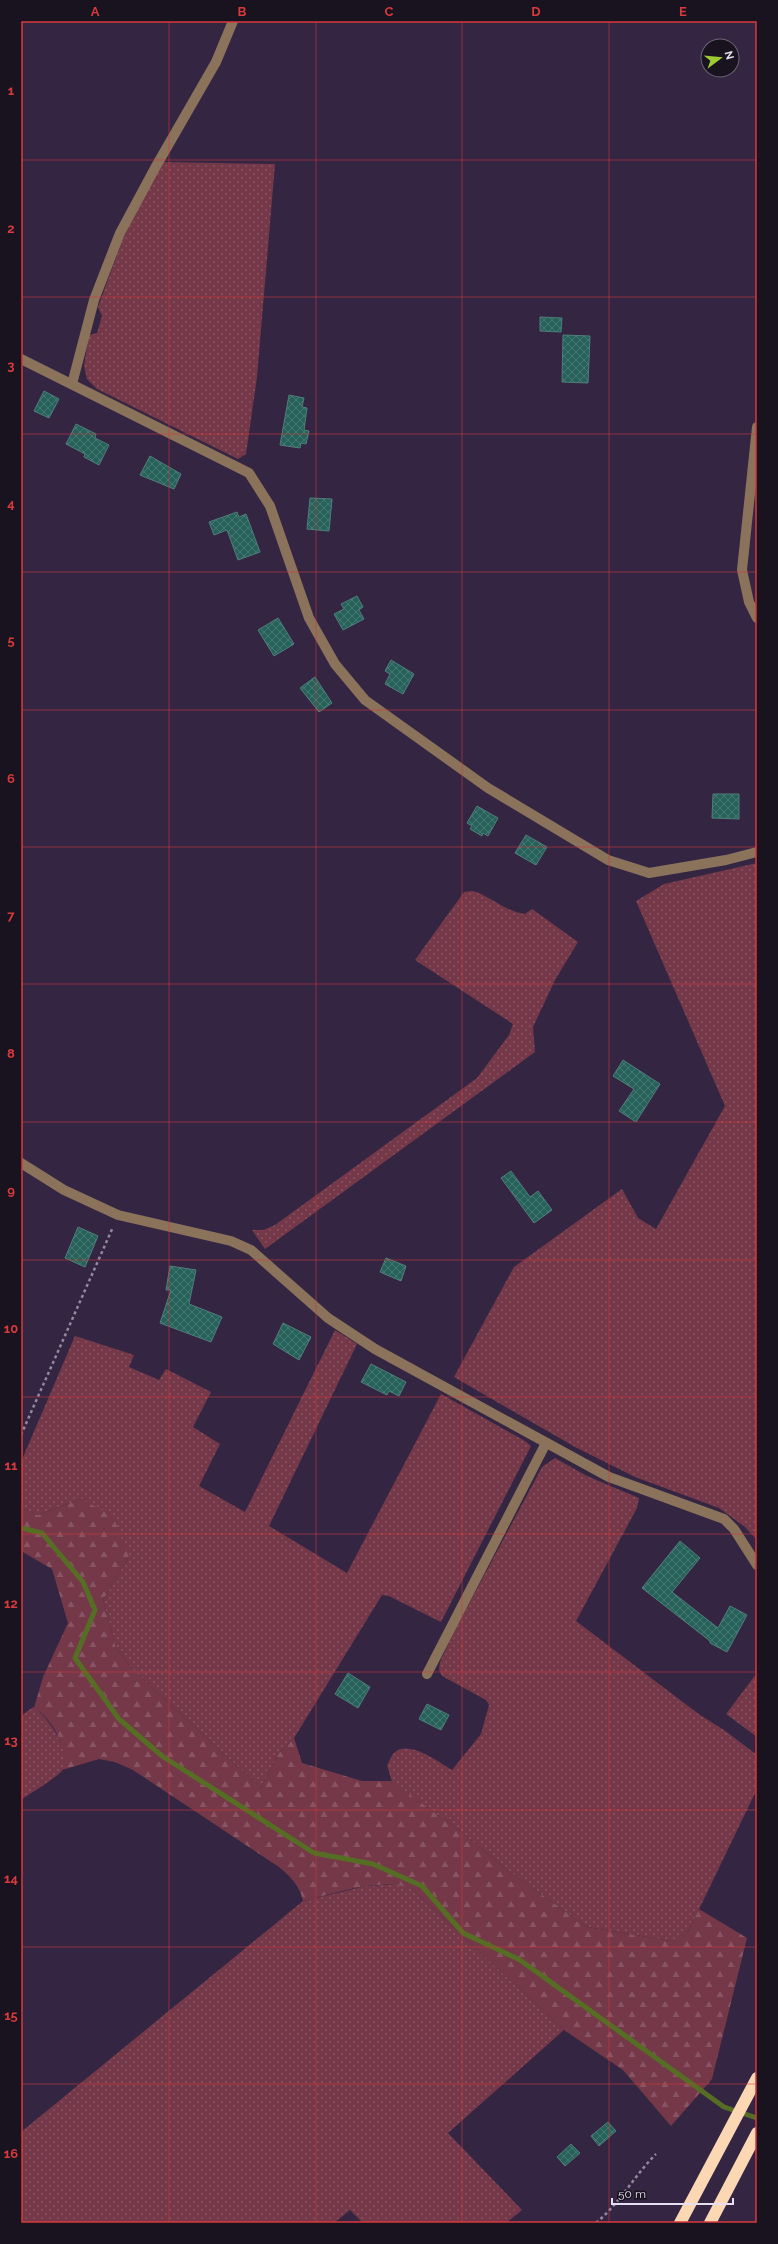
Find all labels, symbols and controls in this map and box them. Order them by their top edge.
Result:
text: A [91,4,100,19]
text: B [238,4,247,19]
text: C [385,4,394,19]
text: D [531,4,541,19]
text: E [679,4,687,19]
north arrow [700,38,740,78]
text: N [722,50,737,61]
text: 1 [8,83,15,98]
text: 2 [7,221,15,236]
text: 3 [7,358,15,373]
text: 4 [7,496,15,511]
text: 5 [7,633,15,648]
text: 6 [7,771,15,786]
text: 7 [7,908,15,923]
text: 8 [7,1046,15,1061]
text: 9 [7,1183,15,1198]
text: 10 [4,1321,18,1336]
text: 11 [5,1458,18,1473]
text: 12 [4,1596,18,1611]
text: 13 [4,1733,18,1748]
text: 14 [4,1871,18,1886]
text: 15 [4,2008,18,2023]
text: 16 [4,2146,18,2161]
scale bar [612,2180,733,2206]
text: 50 m [618,2187,646,2201]

